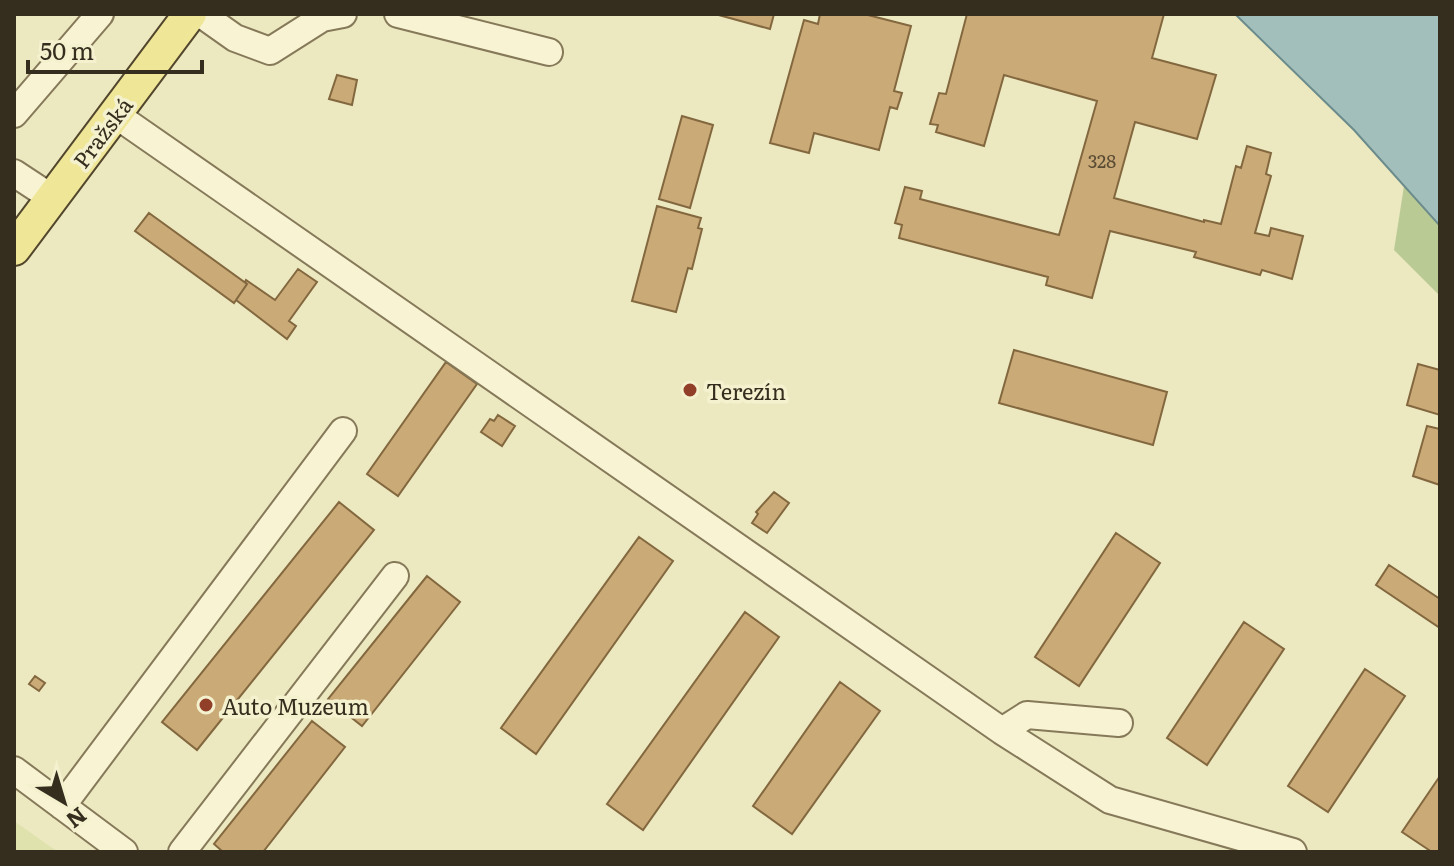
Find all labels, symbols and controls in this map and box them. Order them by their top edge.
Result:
scale bar [28,24,202,74]
text: 50 m [40,32,94,67]
street label: Pražská [64,89,140,174]
house number: 328 [1088,147,1116,174]
place label: Terezín [706,374,786,407]
marker: Terezín [681,381,699,399]
place label: Auto Muzeum [222,689,369,722]
marker: Auto Muzeum [197,696,215,714]
north arrow [24,762,104,842]
text: N [60,800,95,838]

